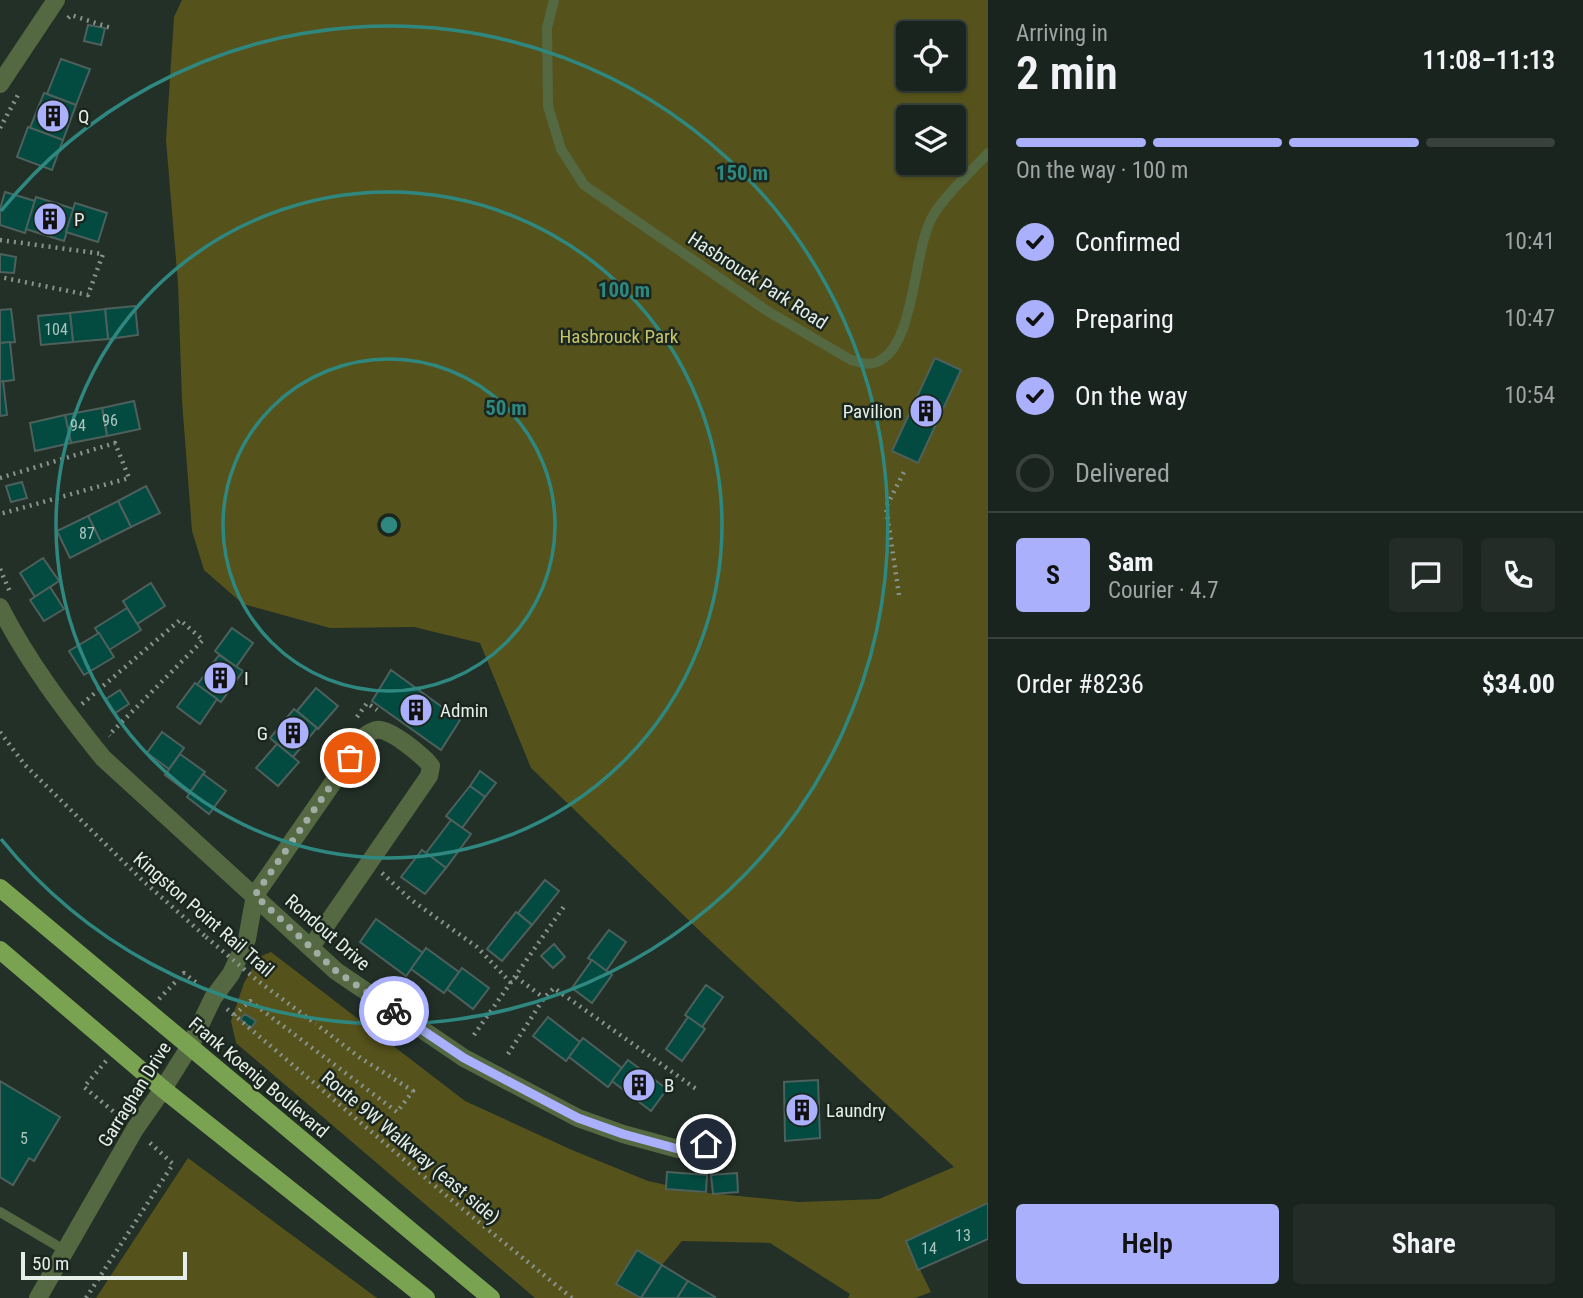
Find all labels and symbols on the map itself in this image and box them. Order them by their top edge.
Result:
building icon: Q [34,97,72,135]
place label: Q [78,105,89,128]
text: 150 m [716,161,768,185]
building icon: P [31,200,69,238]
place label: P [74,208,85,231]
street label: Hasbrouck Park Road [684,227,832,334]
text: 100 m [598,278,650,302]
house number: 104 [44,320,68,339]
park label: Hasbrouck Park [560,325,679,348]
building icon: Pavilion [907,392,945,430]
text: 50 m [485,396,527,420]
place label: Pavilion [843,400,902,423]
house number: 96 [102,411,118,430]
house number: 94 [70,416,86,435]
centre of rings [377,513,401,537]
house number: 87 [79,524,95,543]
building icon: I [201,659,239,697]
place label: I [244,667,249,690]
building icon: Admin [397,691,435,729]
place label: Admin [440,699,488,722]
building icon: G [274,714,312,752]
place label: G [257,722,268,745]
pin [320,728,380,788]
street label: Kingston Point Rail Trail [129,847,279,982]
street label: Rondout Drive [281,889,375,976]
courier [359,976,429,1046]
street label: Frank Koenig Boulevard [184,1012,333,1143]
street label: Garraghan Drive [93,1037,176,1151]
street label: Route 9W Walkway (east side) [317,1066,505,1229]
building icon: B [620,1066,658,1104]
place label: B [664,1074,674,1097]
building icon: Laundry [783,1091,821,1129]
place label: Laundry [826,1099,886,1122]
pin [676,1114,736,1174]
house number: 5 [20,1129,28,1148]
house number: 13 [955,1226,971,1245]
house number: 14 [921,1239,937,1258]
scale bar [21,1249,187,1281]

